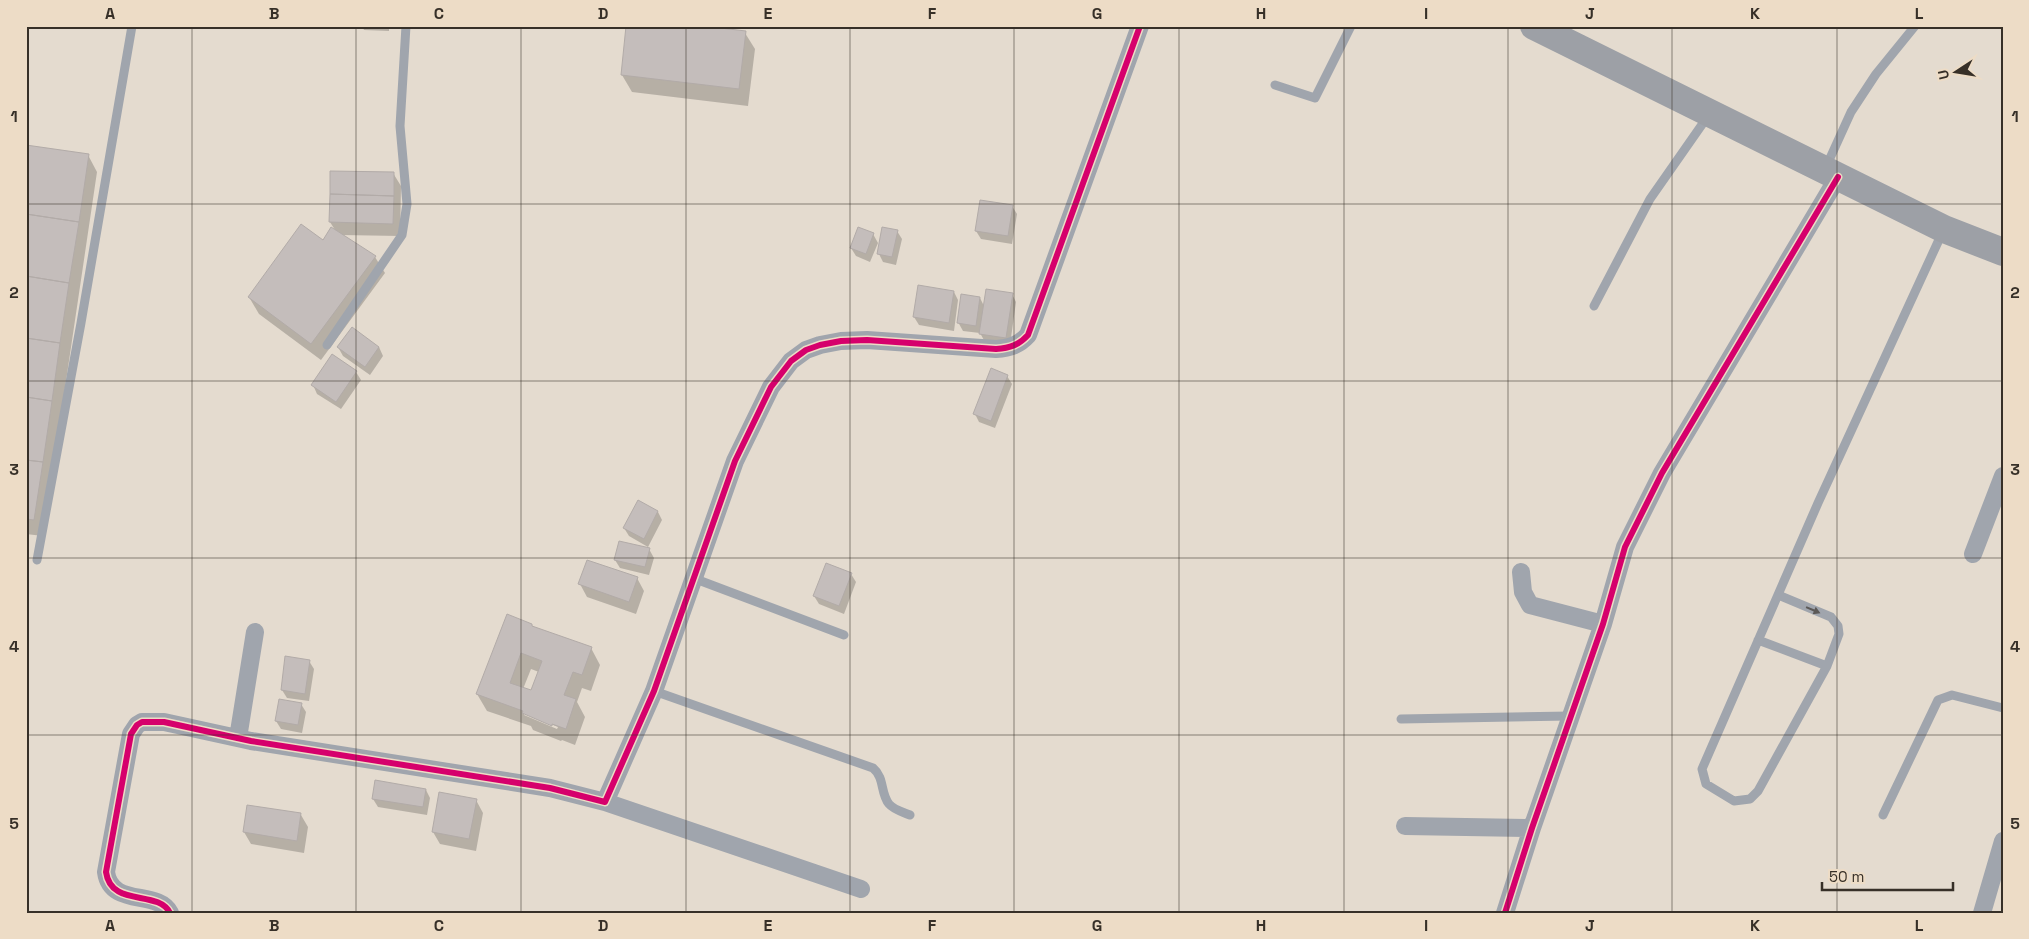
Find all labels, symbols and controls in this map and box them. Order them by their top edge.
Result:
text: A [105,3,115,24]
text: B [269,3,279,24]
text: C [434,3,444,24]
text: D [598,3,608,24]
text: E [764,3,773,24]
text: F [928,3,937,24]
text: G [1092,3,1102,24]
text: H [1256,3,1266,24]
text: I [1424,3,1428,24]
text: J [1585,3,1595,24]
text: K [1750,3,1760,24]
text: L [1915,3,1924,24]
north arrow [1932,48,1982,98]
text: U [1934,68,1953,81]
text: 1 [10,106,18,127]
text: 1 [2011,106,2019,127]
text: 2 [9,282,19,303]
text: 2 [2010,282,2020,303]
text: 3 [9,459,19,480]
text: 3 [2010,459,2020,480]
one-way arrow [1806,606,1820,614]
text: 4 [9,636,19,657]
text: 4 [2010,636,2020,657]
text: 5 [9,813,19,834]
text: 5 [2010,813,2020,834]
scale bar [1822,859,1953,891]
text: 50 m [1829,867,1864,886]
text: A [105,915,115,936]
text: B [269,915,279,936]
text: C [434,915,444,936]
text: D [598,915,608,936]
text: E [764,915,773,936]
text: F [928,915,937,936]
text: G [1092,915,1102,936]
text: H [1256,915,1266,936]
text: I [1424,915,1428,936]
text: J [1585,915,1595,936]
text: K [1750,915,1760,936]
text: L [1915,915,1924,936]

